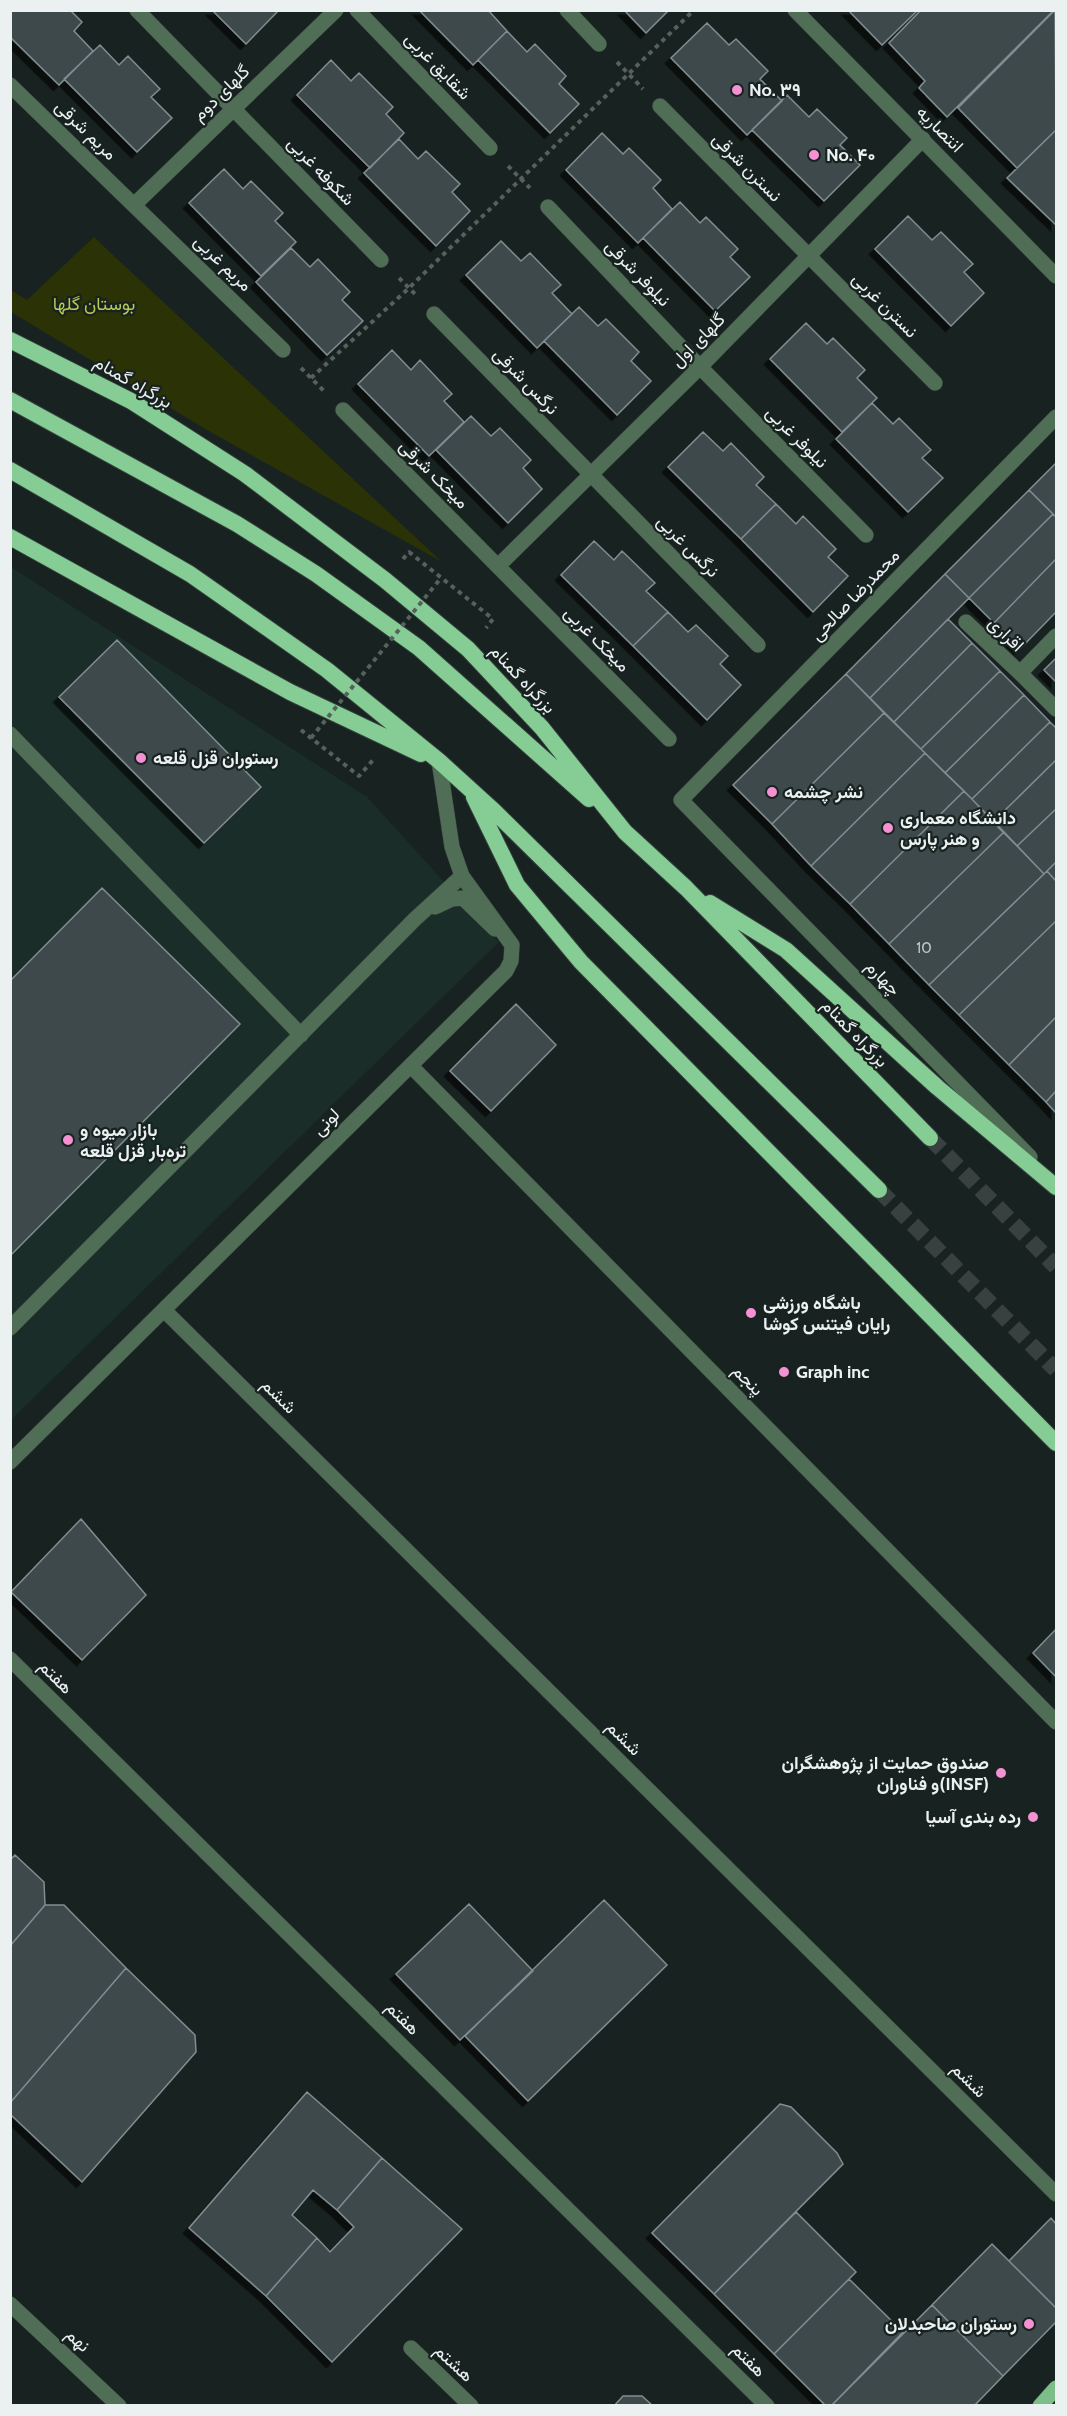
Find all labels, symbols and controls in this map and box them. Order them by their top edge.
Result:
street label: شقایق غربی [400,27,476,105]
street label: گلهای دوم [188,60,255,126]
place label: No. ۳۹ [749,79,801,101]
marker: No. ۳۹ [730,83,744,97]
street label: مریم شرقی [50,95,121,166]
street label: انتصاریه [912,101,968,157]
street label: نسترن شرقی [708,128,786,206]
street label: شکوفه غربی [283,132,359,210]
place label: No. ۴۰ [826,144,875,166]
marker: No. ۴۰ [807,148,821,162]
street label: مریم غربی [189,230,257,297]
street label: نیلوفر شرقی [601,235,675,311]
street label: نسترن غربی [848,268,922,342]
park label: بوستان گلها [53,293,135,315]
street label: گلهای اول [666,308,730,372]
street label: نرگس شرقی [489,343,563,419]
street label: بزرگراه گمنام [90,351,176,414]
street label: نیلوفر غربی [761,401,833,473]
street label: میخک شرقی [395,435,473,513]
street label: نرگس غربی [652,510,724,582]
street label: محمدرضا صالحی [806,544,904,646]
street label: میخک غربی [560,602,634,676]
street label: اقراری [984,612,1028,656]
street label: بزرگراه گمنام [485,640,561,719]
place label: رستوران قزل قلعه [153,747,279,769]
marker: رستوران قزل قلعه [134,751,148,765]
place label: نشر چشمه [784,781,863,804]
marker: نشر چشمه [765,785,779,799]
place label: دانشگاه معماری و هنر پارس [900,807,1016,851]
marker: دانشگاه معماری و هنر پارس [881,821,895,835]
house number: 10 [916,939,932,957]
street label: چهارم [860,956,905,1001]
street label: بزرگراه گمنام [816,994,893,1072]
street label: لونی [308,1104,344,1140]
place label: بازار میوه و تره‌بار قزل قلعه [80,1119,186,1162]
marker: بازار میوه و تره‌بار قزل قلعه [61,1133,75,1147]
place label: باشگاه ورزشی رایان فیتنس کوشا [763,1292,890,1335]
marker: باشگاه ورزشی رایان فیتنس کوشا [744,1306,758,1320]
street label: پنجم [727,1360,768,1401]
place label: Graph inc [796,1361,869,1383]
marker: Graph inc [777,1365,791,1379]
street label: ششم [256,1374,301,1419]
street label: هفتم [34,1655,78,1699]
street label: ششم [601,1716,646,1761]
place label: صندوق حمایت از پژوهشگران و فناوران(INSF) [781,1752,989,1795]
marker: صندوق حمایت از پژوهشگران و فناوران(INSF) [994,1766,1008,1780]
place label: رده بندی آسیا [925,1806,1021,1828]
marker: رده بندی آسیا [1026,1810,1040,1824]
street label: هفتم [381,1996,425,2040]
street label: ششم [946,2058,991,2103]
place label: رستوران صاحبدلان [885,2313,1017,2335]
marker: رستوران صاحبدلان [1022,2317,1036,2331]
street label: نهم [60,2323,95,2357]
street label: هفتم [727,2338,771,2382]
street label: هشتم [429,2339,478,2387]

